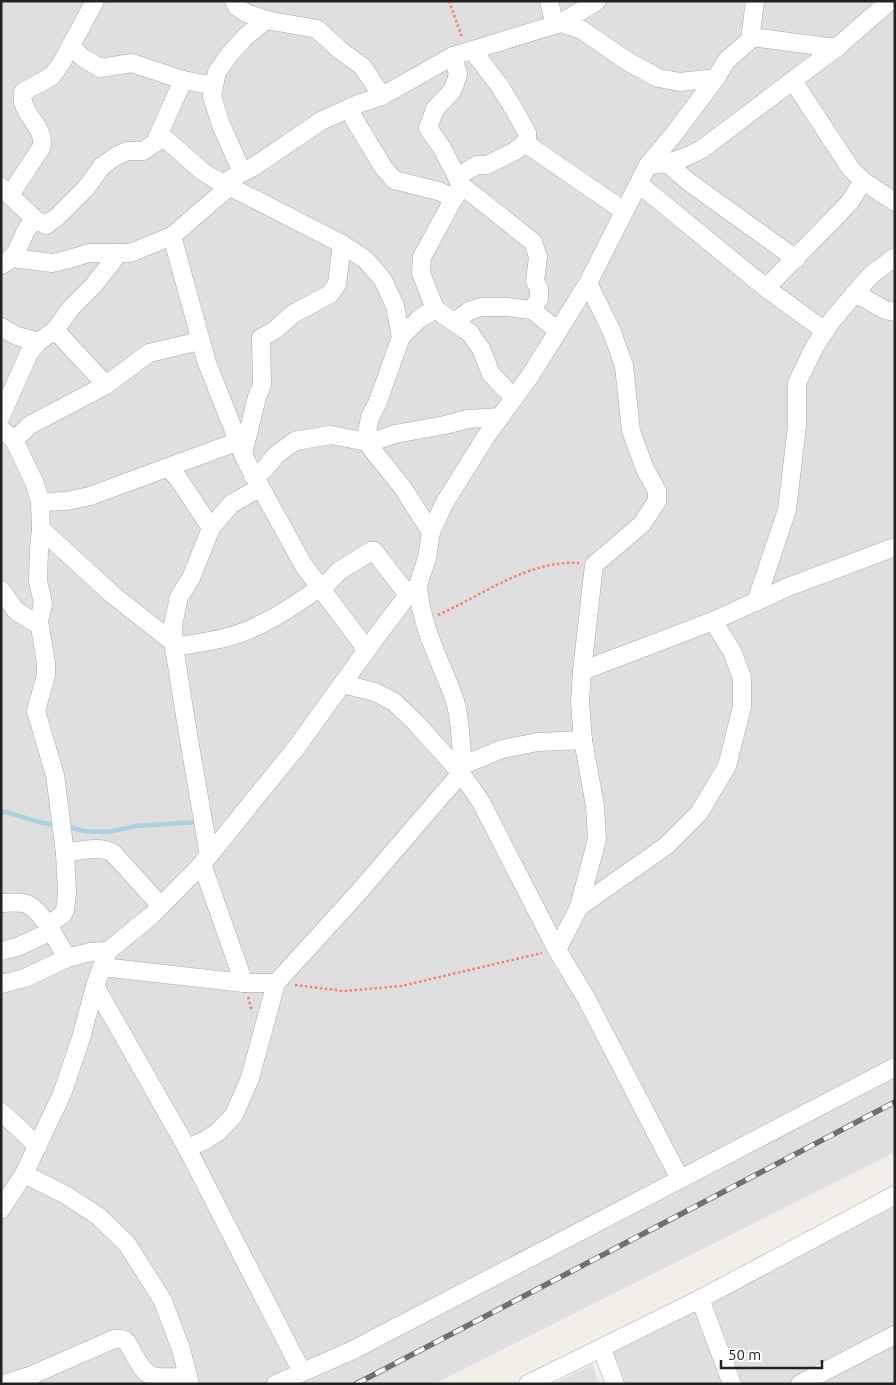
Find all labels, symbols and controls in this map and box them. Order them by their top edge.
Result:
scale bar [721,1338,822,1370]
text: 50 m [728,1346,761,1363]

